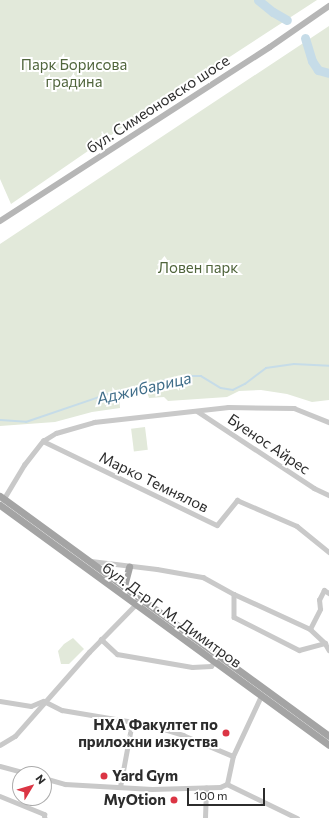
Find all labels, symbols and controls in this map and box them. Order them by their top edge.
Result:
street label: бул. Симеоновско шосе [83,51,233,157]
park label: Парк Борисова градина [21,55,127,90]
park label: Ловен парк [158,259,238,277]
water label: Аджибарица [95,368,193,408]
street label: Буенос Айрес [224,410,314,478]
street label: Марко Темнялов [96,448,212,516]
street label: бул. Д-р Г. М. Димитров [99,558,245,672]
place label: НХА Факултет по приложни изкуства [78,715,218,750]
marker: НХА Факултет по приложни изкуства [221,728,231,738]
north arrow [12,766,52,806]
place label: Yard Gym [112,767,178,785]
marker: Yard Gym [99,771,109,781]
text: N [33,772,49,786]
scale bar [189,780,267,806]
text: 100 m [194,788,228,802]
place label: MyOtion [103,791,166,809]
marker: MyOtion [169,795,179,805]

